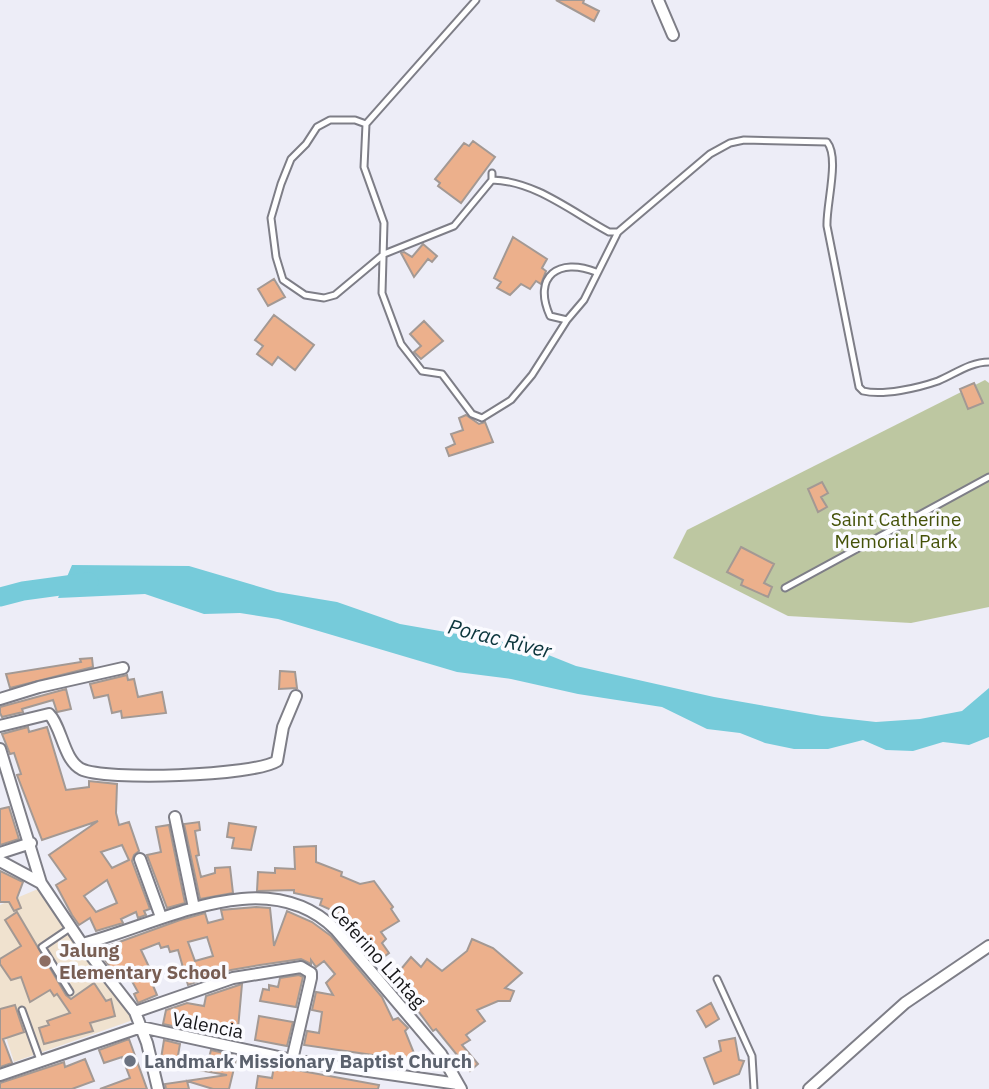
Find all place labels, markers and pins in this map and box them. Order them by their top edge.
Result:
place label: Jalung Elementary School [59,938,227,984]
marker: Jalung Elementary School [37,953,53,969]
place label: Landmark Missionary Baptist Church [144,1049,472,1073]
marker: Landmark Missionary Baptist Church [122,1053,138,1069]

